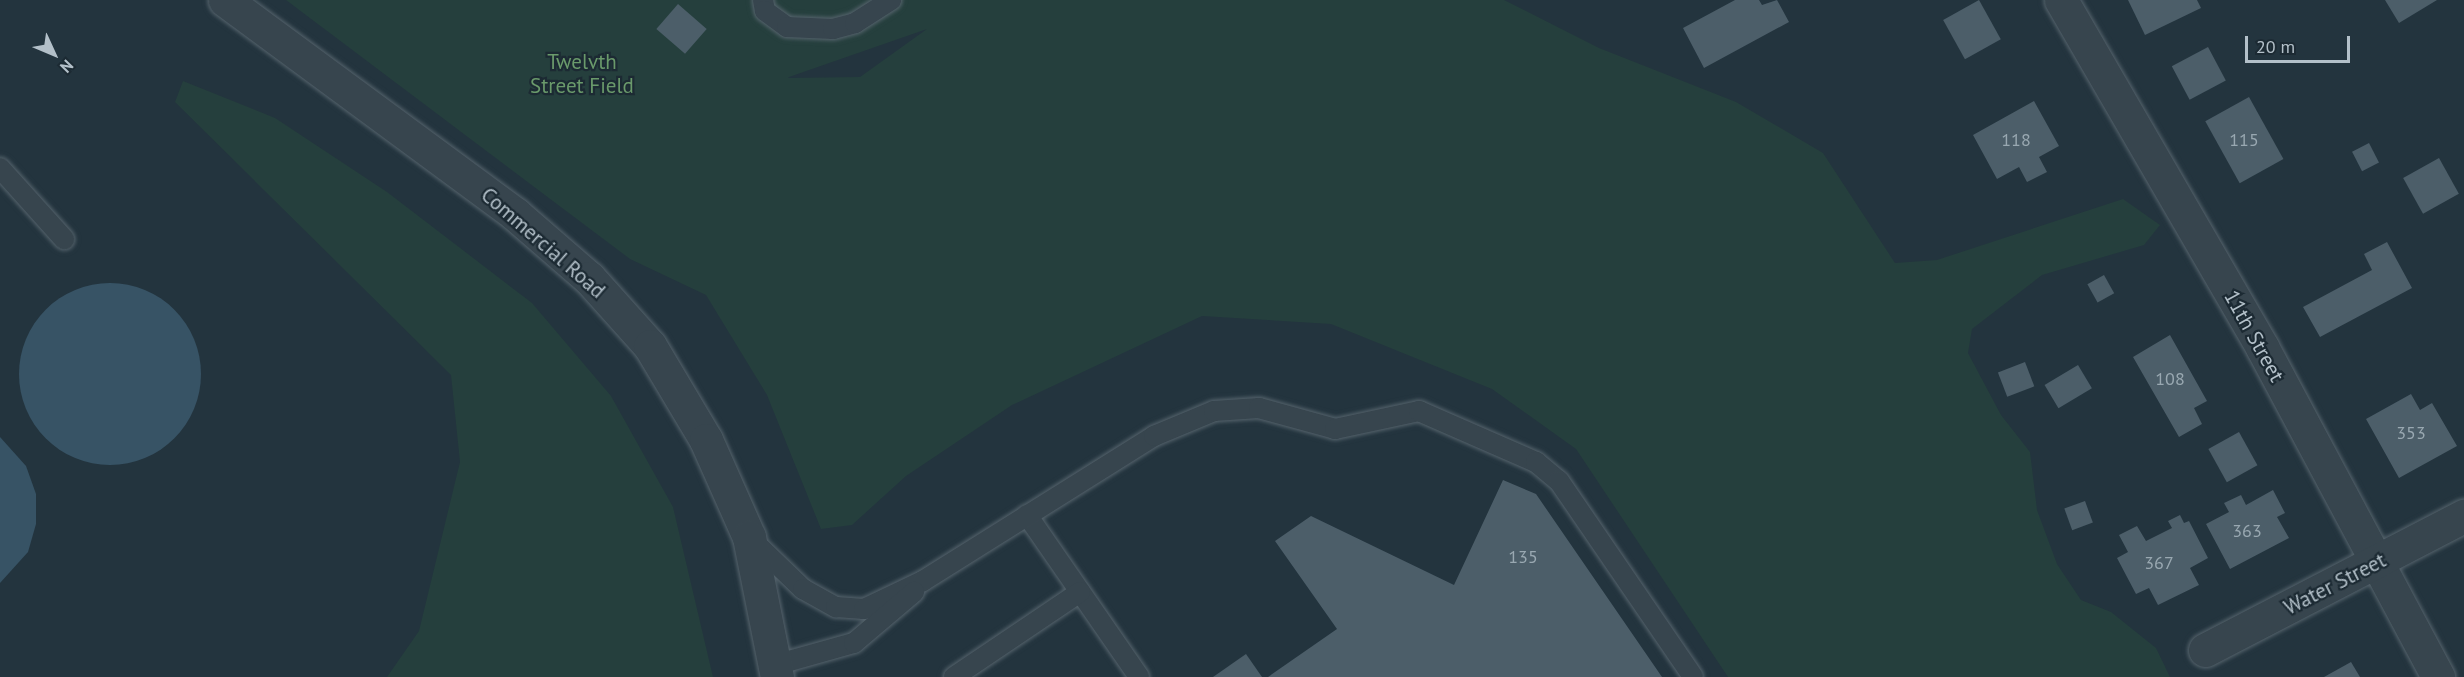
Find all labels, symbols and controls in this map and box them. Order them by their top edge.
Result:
north arrow [24,24,84,84]
scale bar [2248,24,2353,62]
text: 20 m [2256,35,2295,58]
park label: Twelvth Street Field [530,49,634,99]
text: N [56,56,78,77]
house number: 118 [2001,129,2031,151]
house number: 115 [2229,129,2259,151]
street label: Commercial Road [476,182,610,304]
street label: 11th Street [2219,286,2289,386]
house number: 108 [2155,368,2185,390]
house number: 353 [2396,422,2426,444]
house number: 363 [2232,520,2262,542]
house number: 135 [1508,546,1538,568]
street label: Water Street [2280,548,2390,620]
house number: 367 [2144,552,2174,574]

